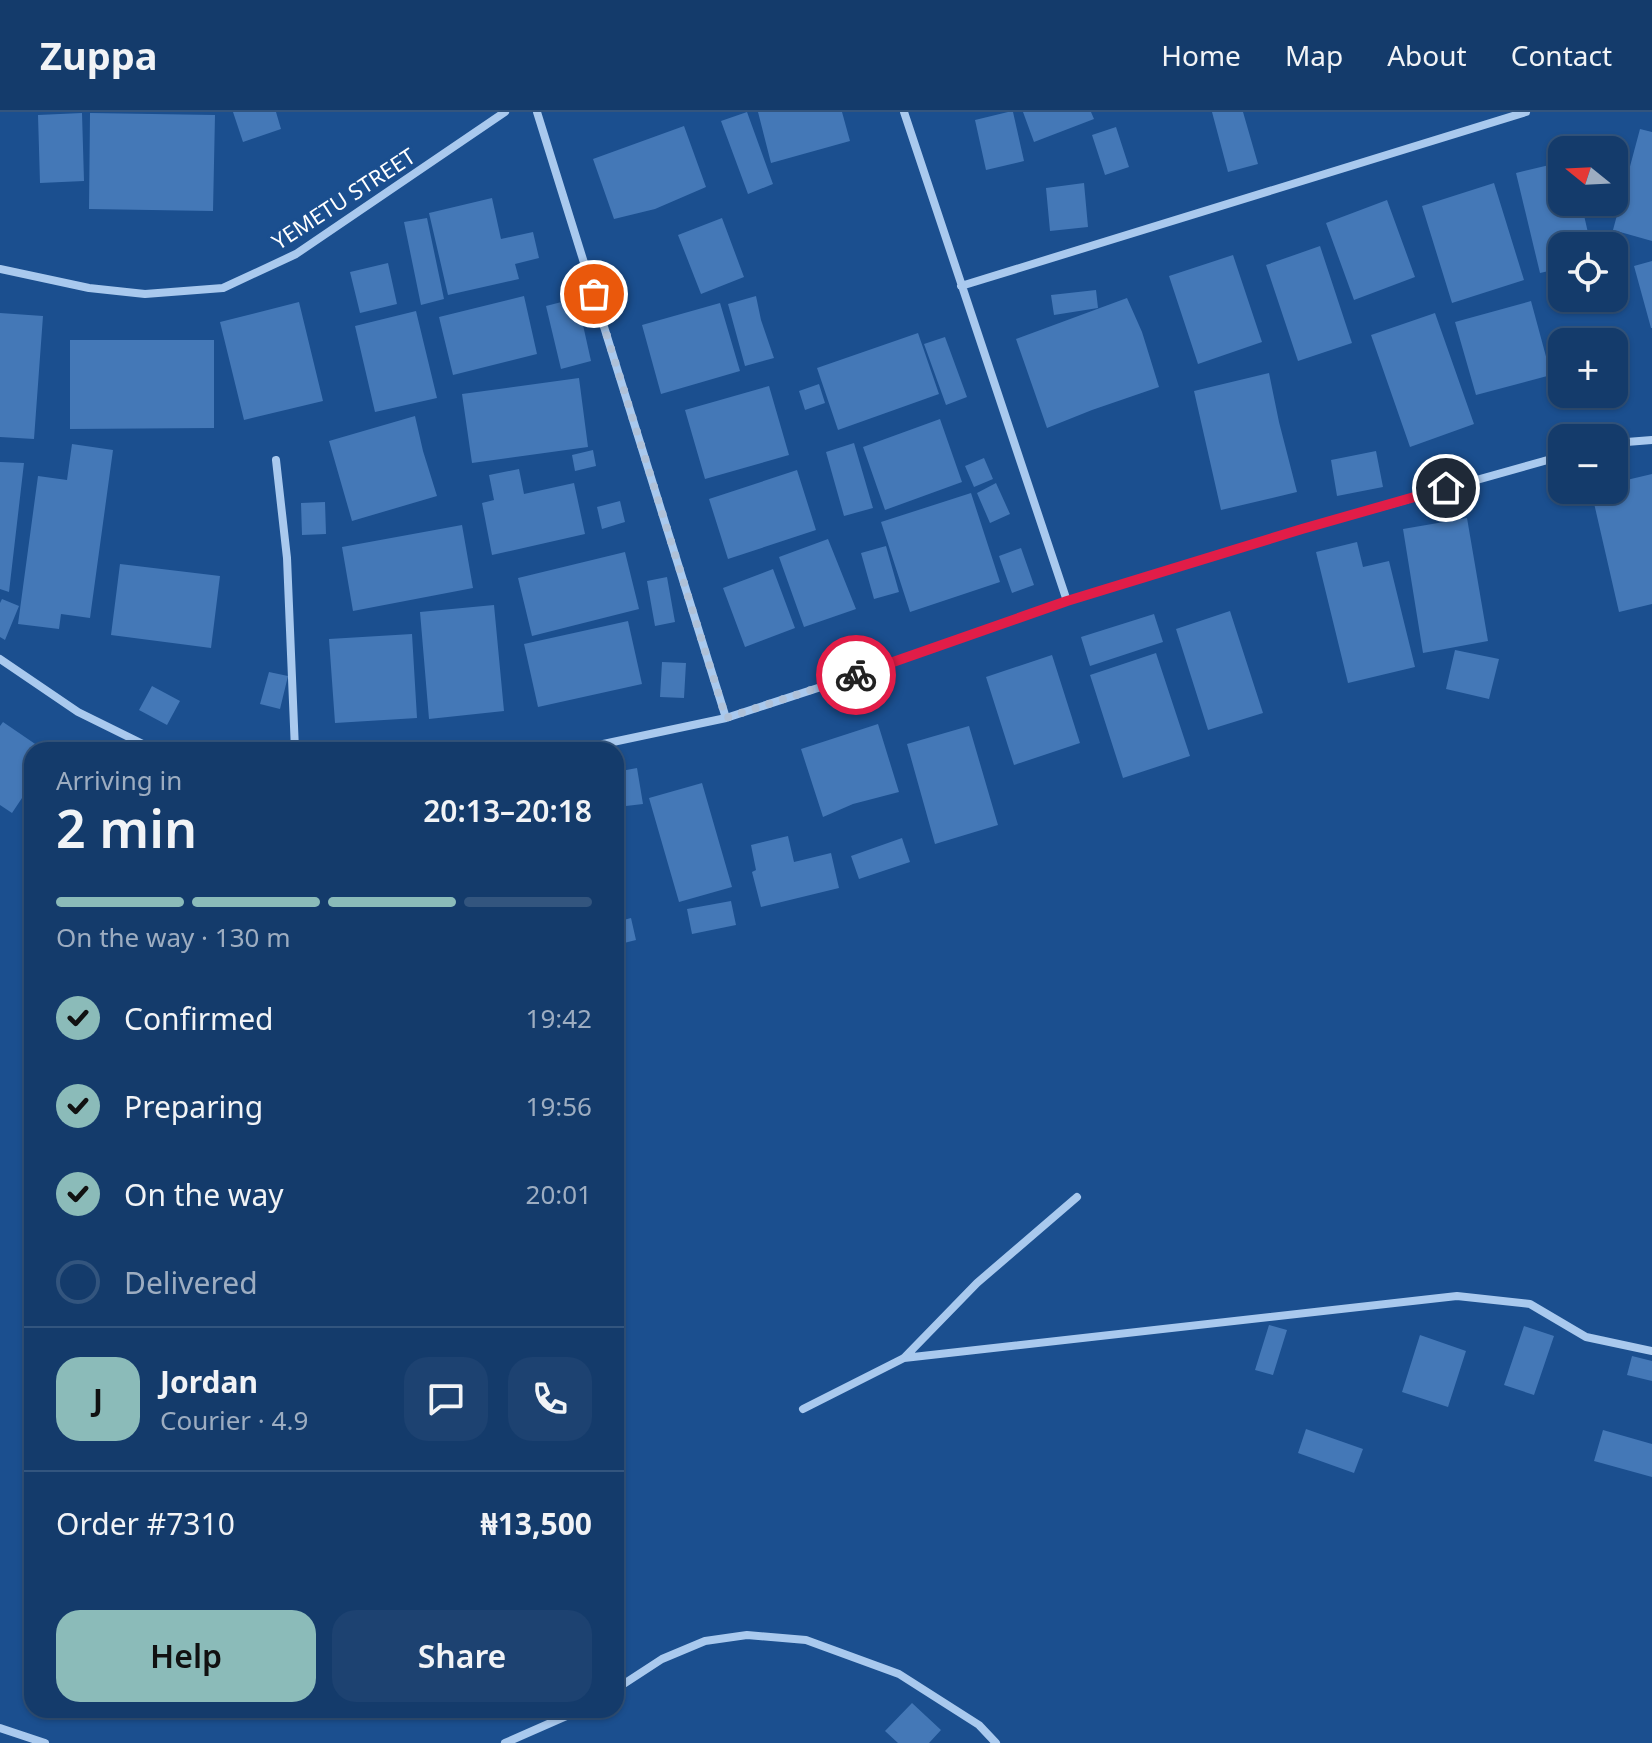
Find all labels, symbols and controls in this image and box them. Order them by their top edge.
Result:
text: Zuppa [40,29,158,81]
text: Home [1161,36,1241,74]
text: Map [1285,36,1343,74]
text: About [1387,36,1467,74]
text: Contact [1511,36,1612,74]
north arrow [1548,136,1628,216]
map controls [1548,136,1628,504]
street label: YEMETU STREET [265,140,421,256]
button: locate [1548,232,1628,312]
pin [560,260,628,328]
icon: bag [572,272,616,316]
button: + [1548,328,1628,408]
button: − [1548,424,1628,504]
pin [1412,454,1480,522]
icon: home [1424,466,1468,510]
courier [816,635,896,715]
icon: bike [834,653,878,697]
text: Arriving in [56,762,182,798]
text: 20:13–20:18 [423,790,592,831]
text: 2 min [56,792,197,863]
text: On the way · 130 m [56,919,290,955]
icon: check [56,996,100,1040]
text: Confirmed [124,998,274,1039]
text: 19:42 [526,1000,592,1036]
icon: check [56,1084,100,1128]
text: Preparing [124,1086,263,1127]
text: 19:56 [526,1088,592,1124]
icon: check [56,1172,100,1216]
text: On the way [124,1174,284,1215]
text: 20:01 [526,1176,592,1212]
text: Delivered [124,1262,258,1303]
button: chat [404,1357,488,1441]
button: phone [508,1357,592,1441]
text: Jordan [160,1361,258,1402]
text: J [93,1379,103,1420]
text: Courier · 4.9 [160,1402,308,1438]
text: Order #7310 [56,1503,235,1544]
text: ₦13,500 [480,1503,592,1544]
button: Help [56,1610,316,1702]
button: Share [332,1610,592,1702]

